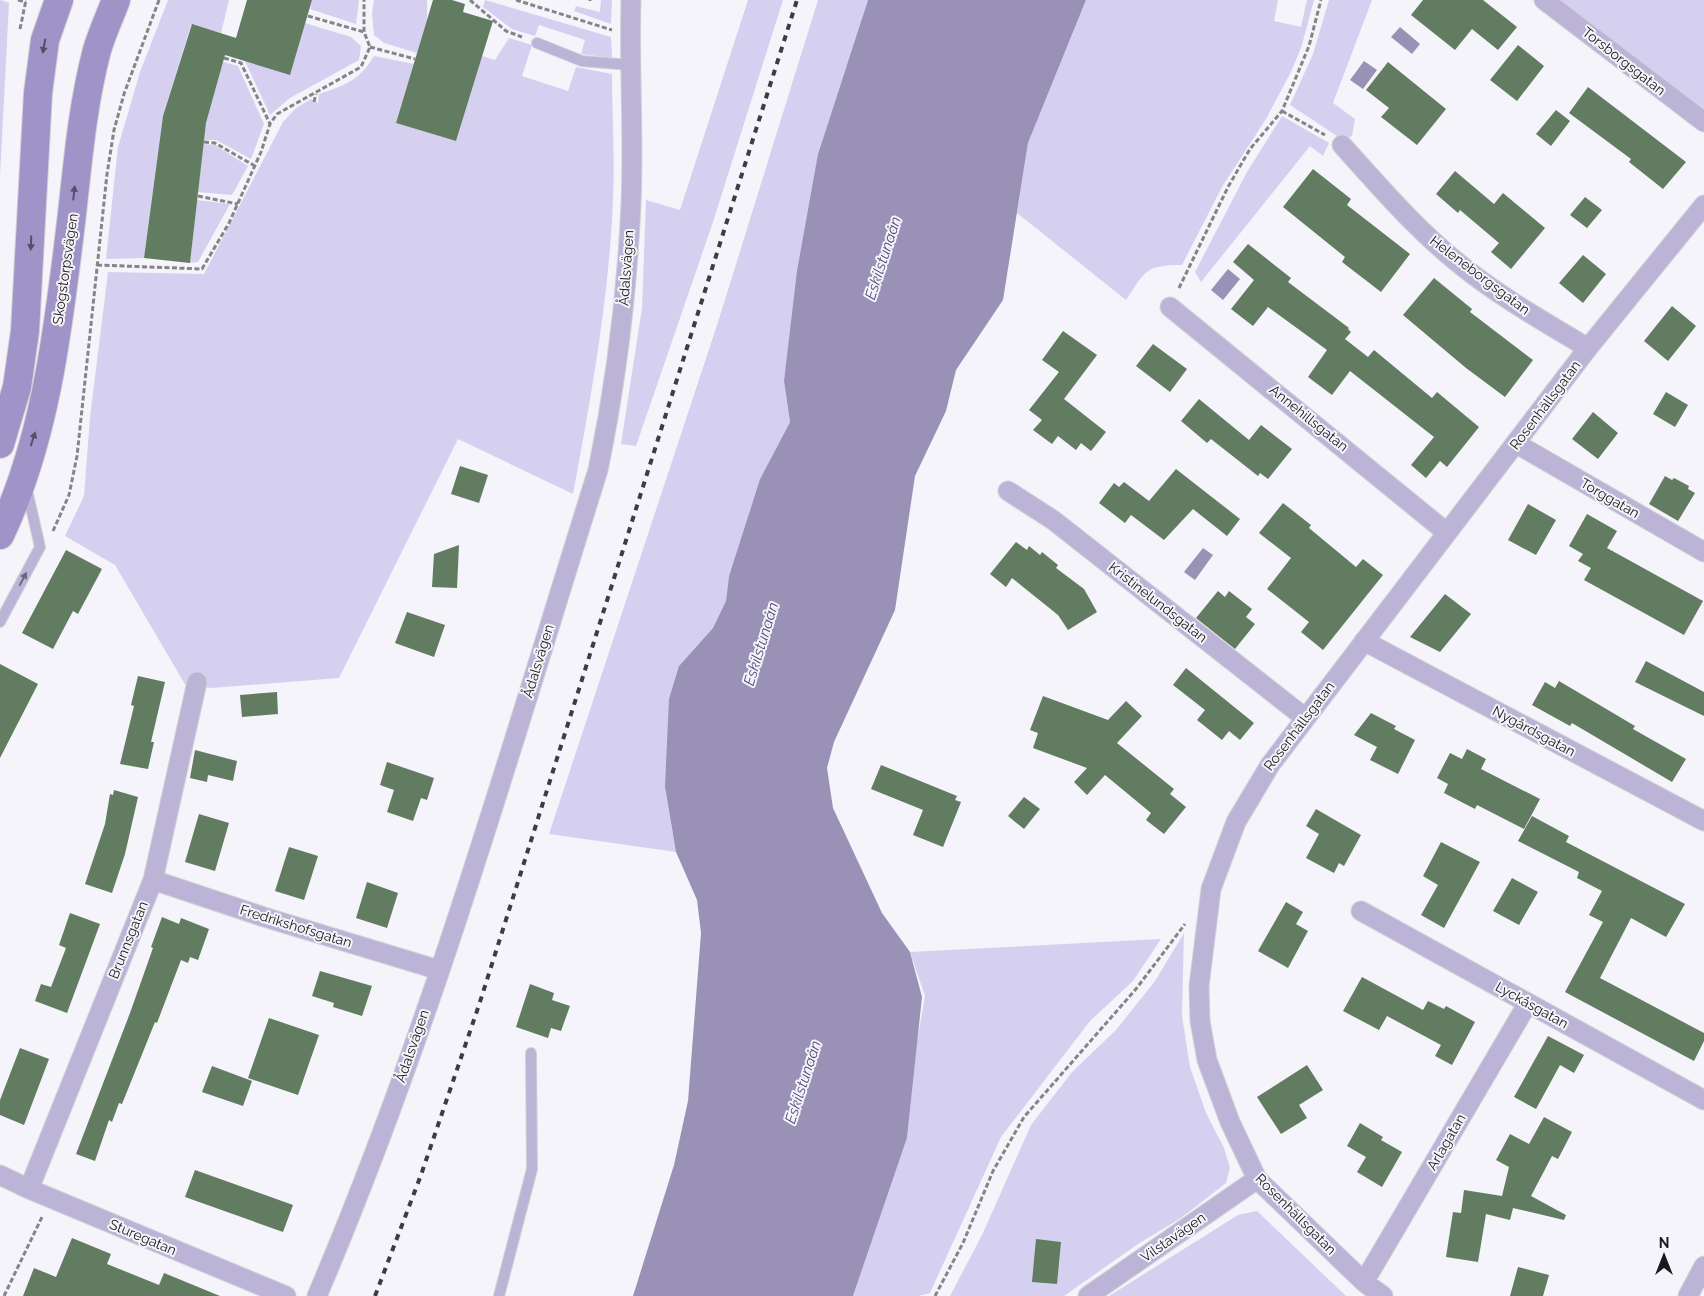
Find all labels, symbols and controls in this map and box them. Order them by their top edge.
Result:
street label: Torsborgsgatan [1579,24,1669,98]
one-way arrow [40,39,48,55]
one-way arrow [70,185,78,201]
street label: Skogstorpsvägen [49,212,81,326]
water label: Eskilstunaån [861,214,905,302]
street label: Ådalsvägen [614,229,637,306]
street label: Heleneborgsgatan [1427,232,1533,318]
one-way arrow [27,235,35,251]
street label: Rosenhällsgatan [1506,357,1584,453]
street label: Annehillsgatan [1267,381,1351,455]
one-way arrow [30,432,38,447]
street label: Torggatan [1578,475,1642,521]
street label: Kristinelundsgatan [1106,559,1210,645]
one-way arrow [19,572,27,586]
water label: Eskilstunaån [740,600,782,688]
street label: Ådalsvägen [518,622,557,700]
street label: Rosenhällsgatan [1260,678,1338,774]
street label: Nygårdsgatan [1490,702,1578,760]
street label: Brunnsgatan [105,899,151,981]
street label: Fredrikshofsgatan [238,901,354,951]
street label: Lyckåsgatan [1493,978,1571,1032]
street label: Ådalsvägen [391,1007,432,1085]
water label: Eskilstunaån [781,1038,825,1126]
street label: Arlagatan [1423,1111,1469,1173]
street label: Rosenhällsgatan [1252,1170,1340,1258]
street label: Vilstavägen [1138,1209,1208,1265]
street label: Sturegatan [107,1216,179,1258]
north arrow [1639,1231,1689,1281]
text: N [1659,1235,1669,1251]

